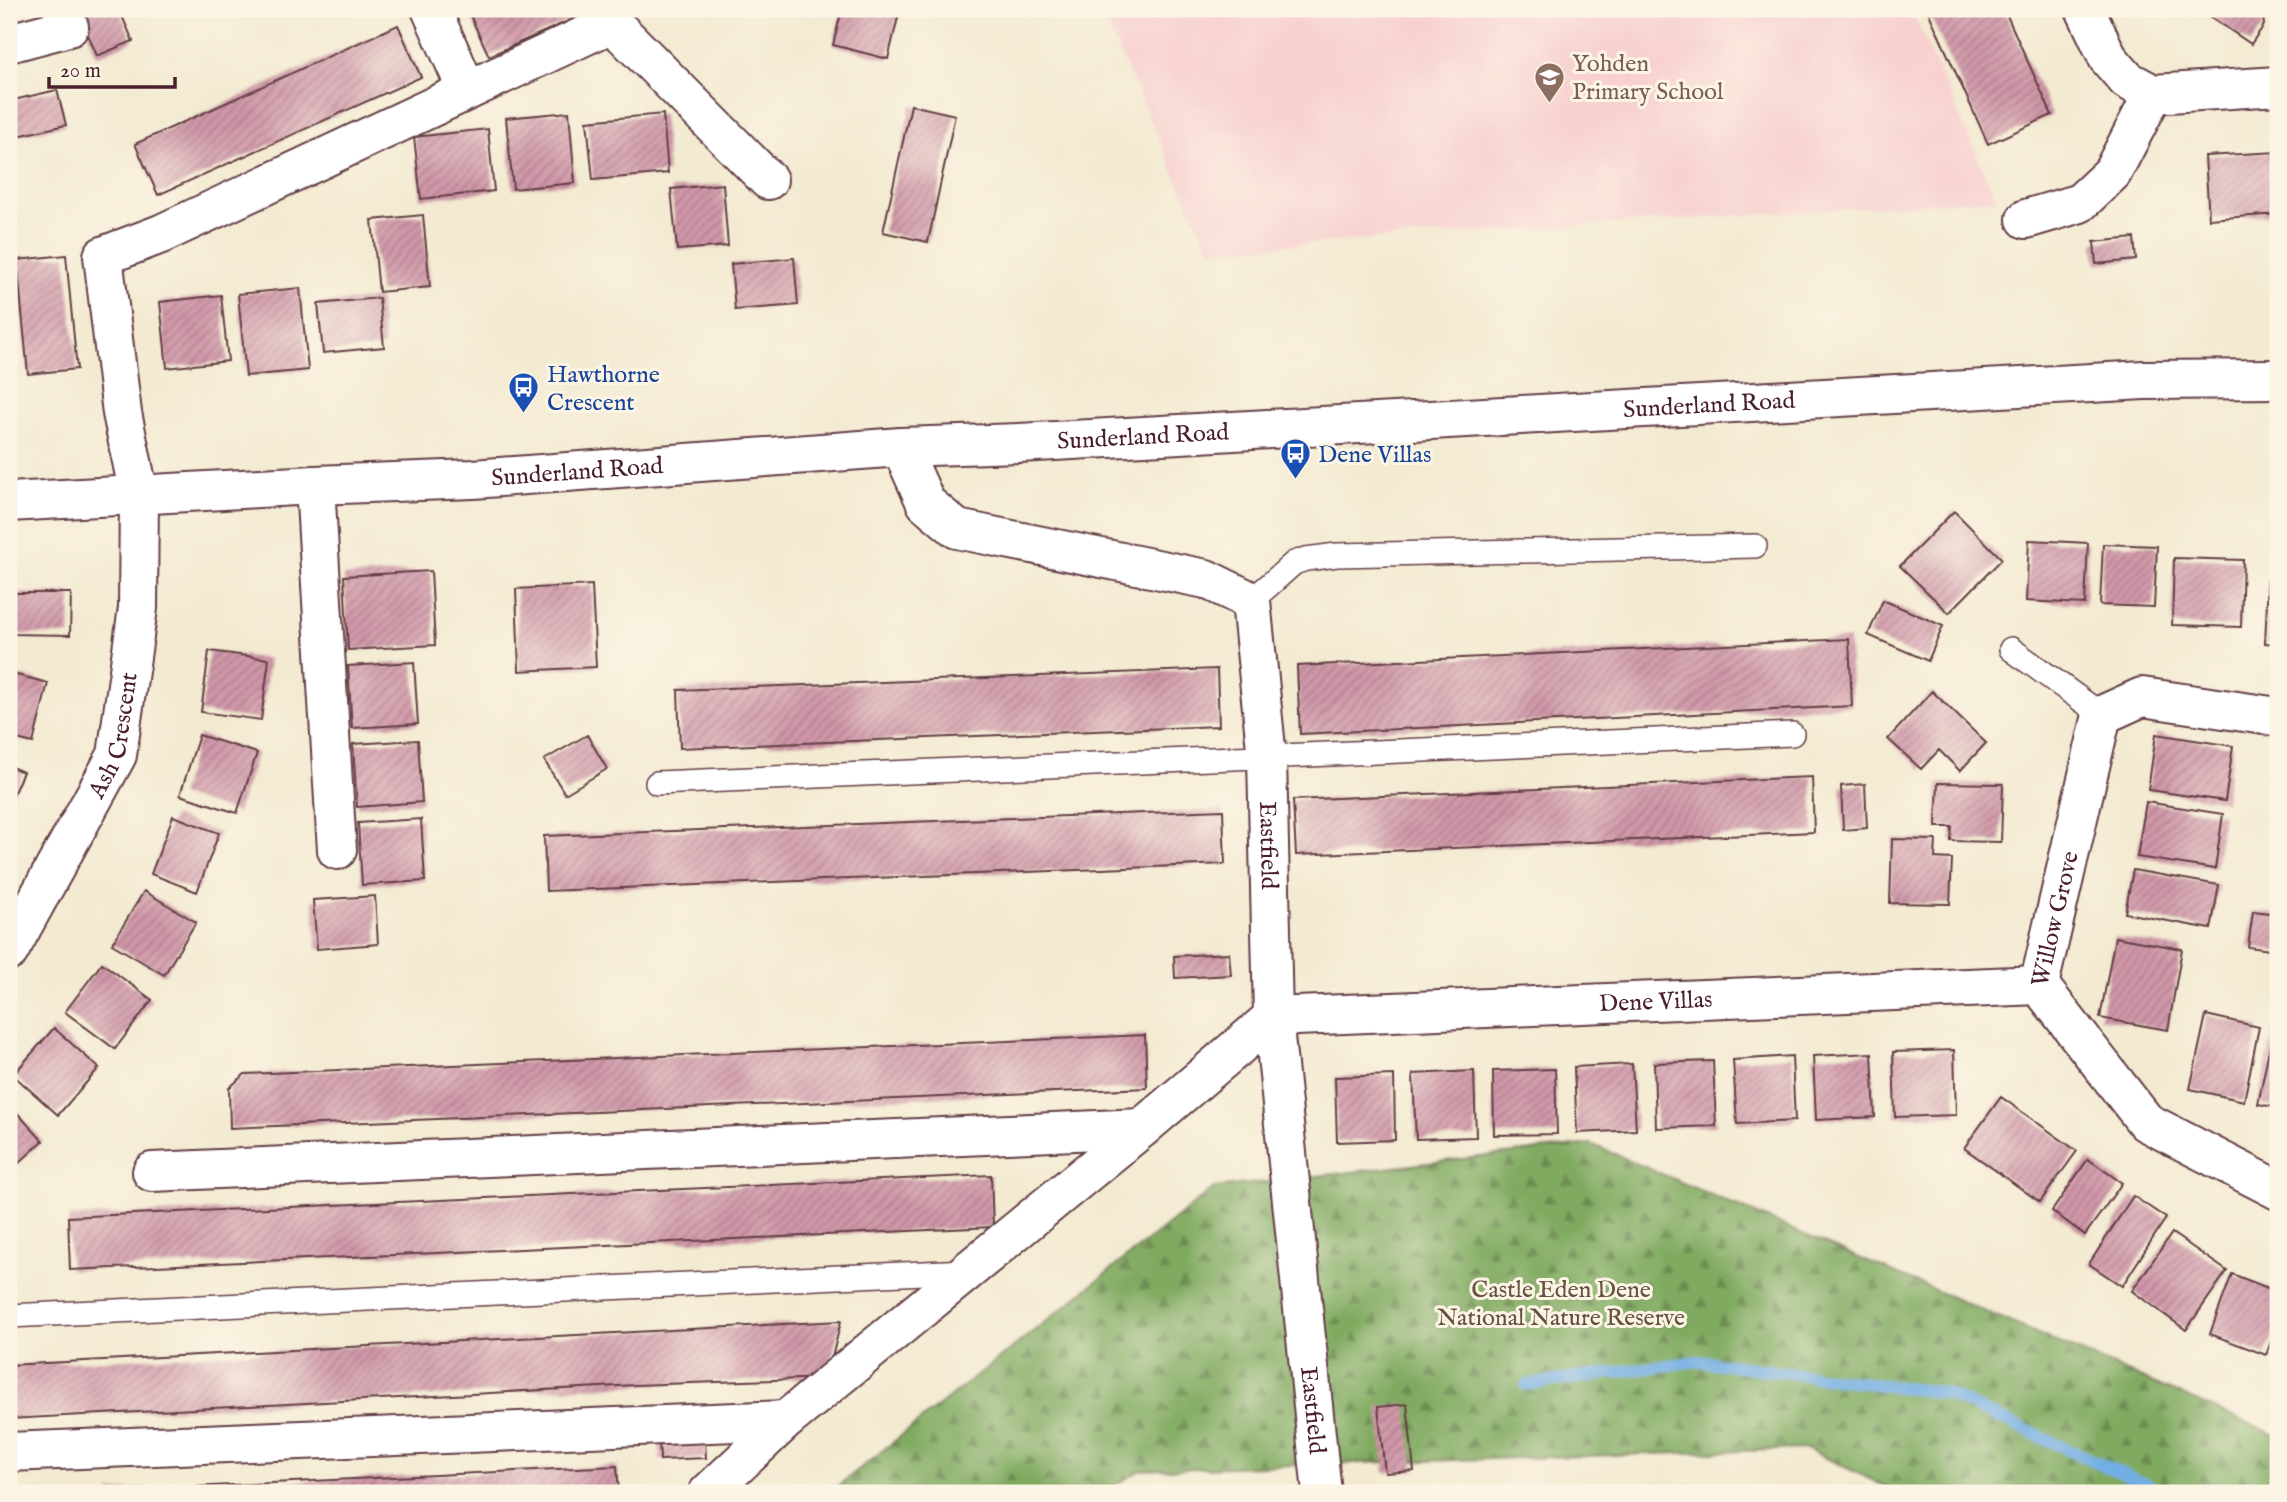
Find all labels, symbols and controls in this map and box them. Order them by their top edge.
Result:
scale bar [49,46,175,90]
place label: Yohden Primary School [1572,49,1724,108]
text: 20 m [60,58,101,85]
school or university icon: Yohden Primary School [1532,60,1566,104]
place label: Hawthorne Crescent [547,360,660,419]
bus stop icon: Hawthorne Crescent [507,371,541,415]
street label: Sunderland Road [1622,386,1796,426]
street label: Sunderland Road [1056,417,1230,458]
bus stop icon: Dene Villas [1278,437,1312,481]
place label: Dene Villas [1318,440,1431,471]
street label: Sunderland Road [490,451,664,495]
street label: Ash Crescent [82,670,146,805]
street label: Eastfield [1251,801,1284,890]
street label: Willow Grove [2025,848,2087,990]
street label: Dene Villas [1598,985,1713,1020]
park label: Castle Eden Dene National Nature Reserve [1437,1275,1685,1334]
street label: Eastfield [1292,1365,1332,1456]

